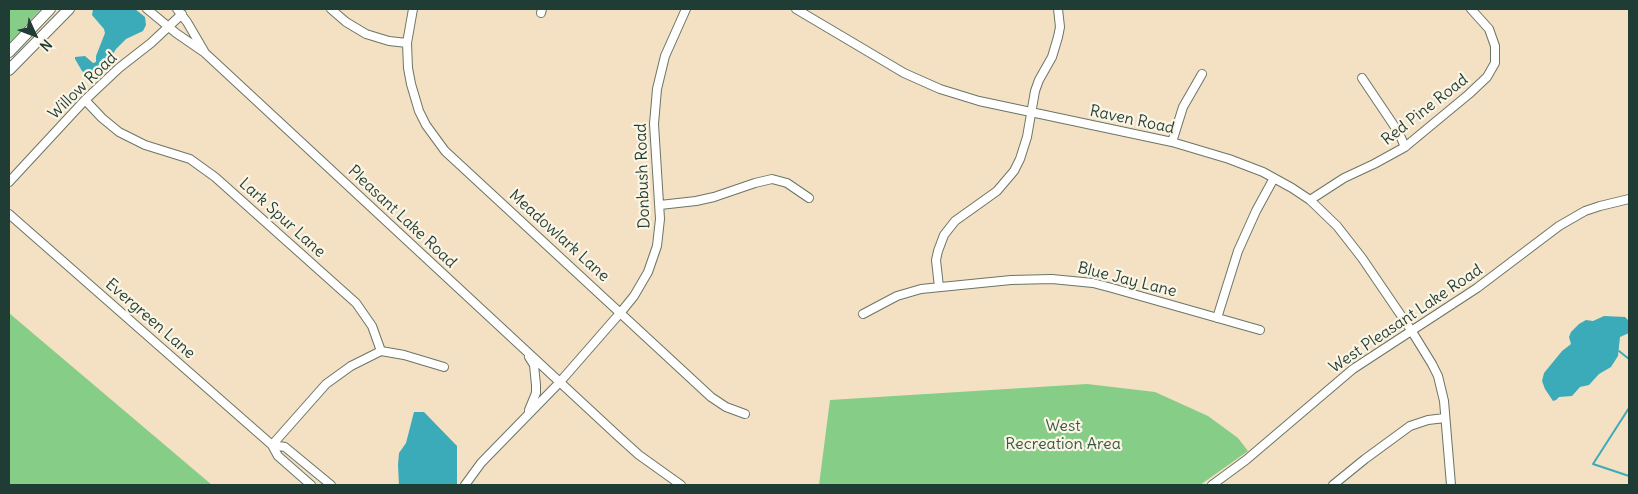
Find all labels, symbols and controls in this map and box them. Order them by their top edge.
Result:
north arrow [10,10,60,60]
text: N [36,36,56,55]
street label: Willow Road [45,48,121,124]
street label: Red Pine Road [1378,70,1472,150]
street label: Raven Road [1088,102,1176,138]
street label: Donbush Road [632,123,654,229]
street label: Pleasant Lake Road [344,162,460,272]
street label: Lark Spur Lane [235,174,329,262]
street label: Meadowlark Lane [505,186,613,286]
street label: Blue Jay Lane [1075,258,1179,302]
street label: West Pleasant Lake Road [1326,261,1486,377]
street label: Evergreen Lane [101,275,199,363]
park label: West Recreation Area [1005,416,1121,454]

